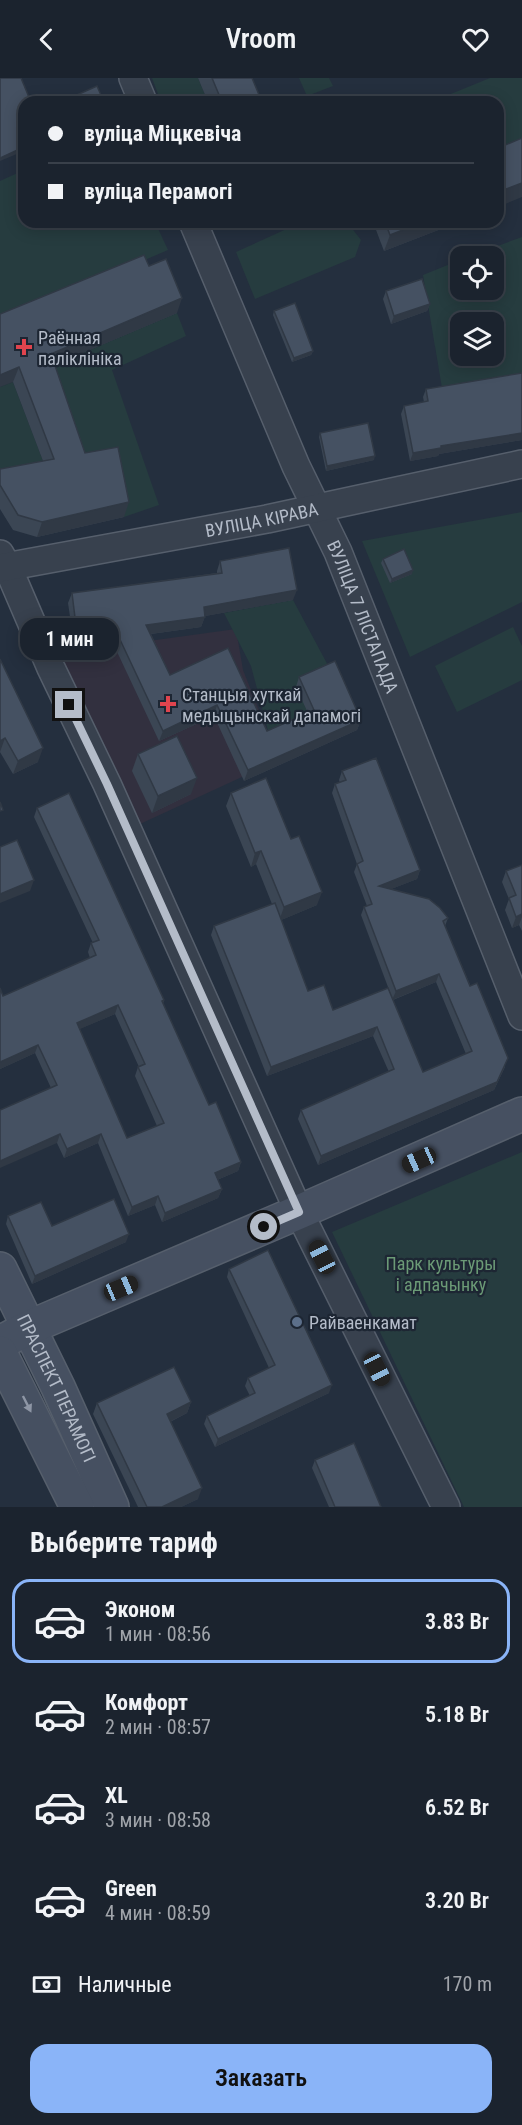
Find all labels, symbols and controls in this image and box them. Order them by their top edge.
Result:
icon: back [30,23,63,56]
text: Vroom [226,23,296,55]
icon: heart [459,23,492,56]
text: вуліца Міцкевіча [84,121,241,146]
text: вуліца Перамогі [84,179,233,204]
map controls [450,246,504,366]
button: locate [450,246,504,300]
button: layers [450,312,504,366]
place label: Раённая паліклініка [38,327,122,369]
marker: Раённая паліклініка [15,338,33,356]
street label: ВУЛІЦА КІРАВА [203,498,321,541]
street label: ВУЛІЦА 7 ЛІСТАПАДА [323,537,404,697]
callout: 1 мин [20,618,118,660]
text: 1 мин [46,627,93,651]
place label: Станцыя хуткай медыцынскай дапамогі [182,684,361,726]
route end [55,691,82,718]
marker: Станцыя хуткай медыцынскай дапамогі [159,695,177,713]
car [399,1144,439,1176]
route start [250,1213,277,1240]
car [306,1237,338,1277]
park label: Парк культуры і адпачынку [386,1253,496,1295]
car [101,1273,141,1303]
street label: ПРАСПЕКТ ПЕРАМОГІ [13,1311,101,1465]
place label: Райваенкамат [309,1312,417,1333]
marker: Райваенкамат [290,1315,304,1329]
car [361,1349,393,1389]
one-way arrow [22,1396,32,1413]
text: Выберите тариф [30,1527,218,1559]
icon: car [33,1594,87,1648]
text: Эконом [105,1597,175,1622]
text: 3.83 Br [425,1609,489,1634]
text: 1 мин · 08:56 [105,1622,211,1646]
icon: car [33,1687,87,1741]
text: Комфорт [105,1690,188,1715]
text: 5.18 Br [425,1702,489,1727]
text: 2 мин · 08:57 [105,1715,211,1739]
icon: car [33,1780,87,1834]
text: XL [105,1783,128,1808]
text: 6.52 Br [425,1795,489,1820]
text: 3 мин · 08:58 [105,1808,211,1832]
icon: car [33,1873,87,1927]
text: Green [105,1876,157,1901]
text: 3.20 Br [425,1888,489,1913]
text: 4 мин · 08:59 [105,1901,211,1925]
icon: cash [30,1968,63,2001]
text: Наличные [78,1972,172,1997]
text: 170 m [443,1972,492,1996]
button: Заказать [30,2044,492,2113]

